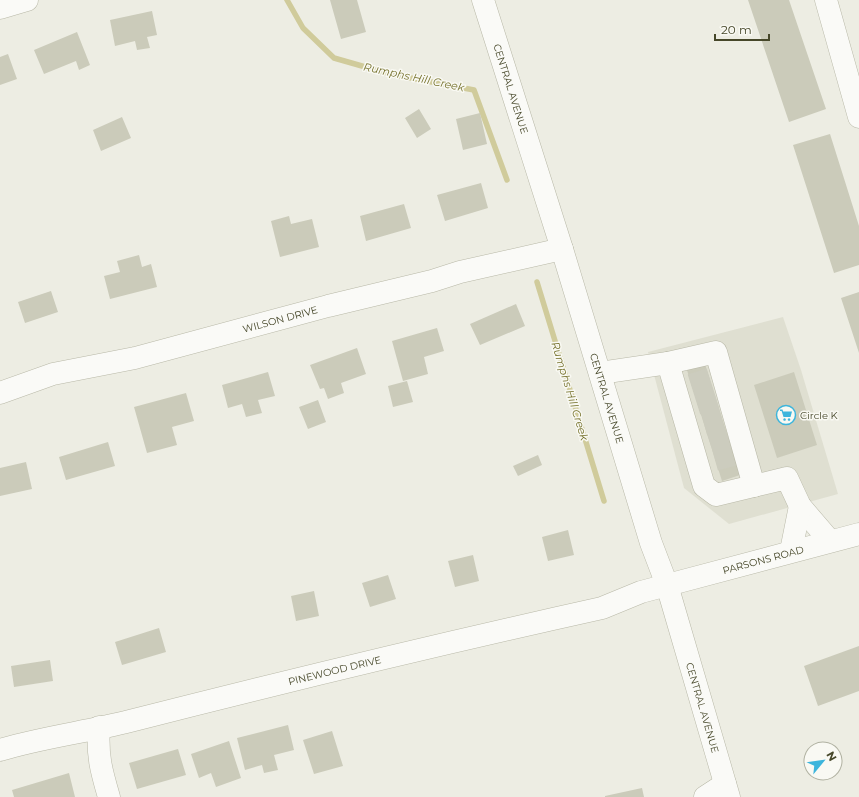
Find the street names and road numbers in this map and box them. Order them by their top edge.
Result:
street label: CENTRAL AVENUE [491,42,532,136]
street label: WILSON DRIVE [241,303,319,335]
street label: CENTRAL AVENUE [587,351,627,445]
street label: PARSONS ROAD [721,543,805,577]
street label: PINEWOOD DRIVE [287,653,383,688]
street label: CENTRAL AVENUE [683,661,722,755]

